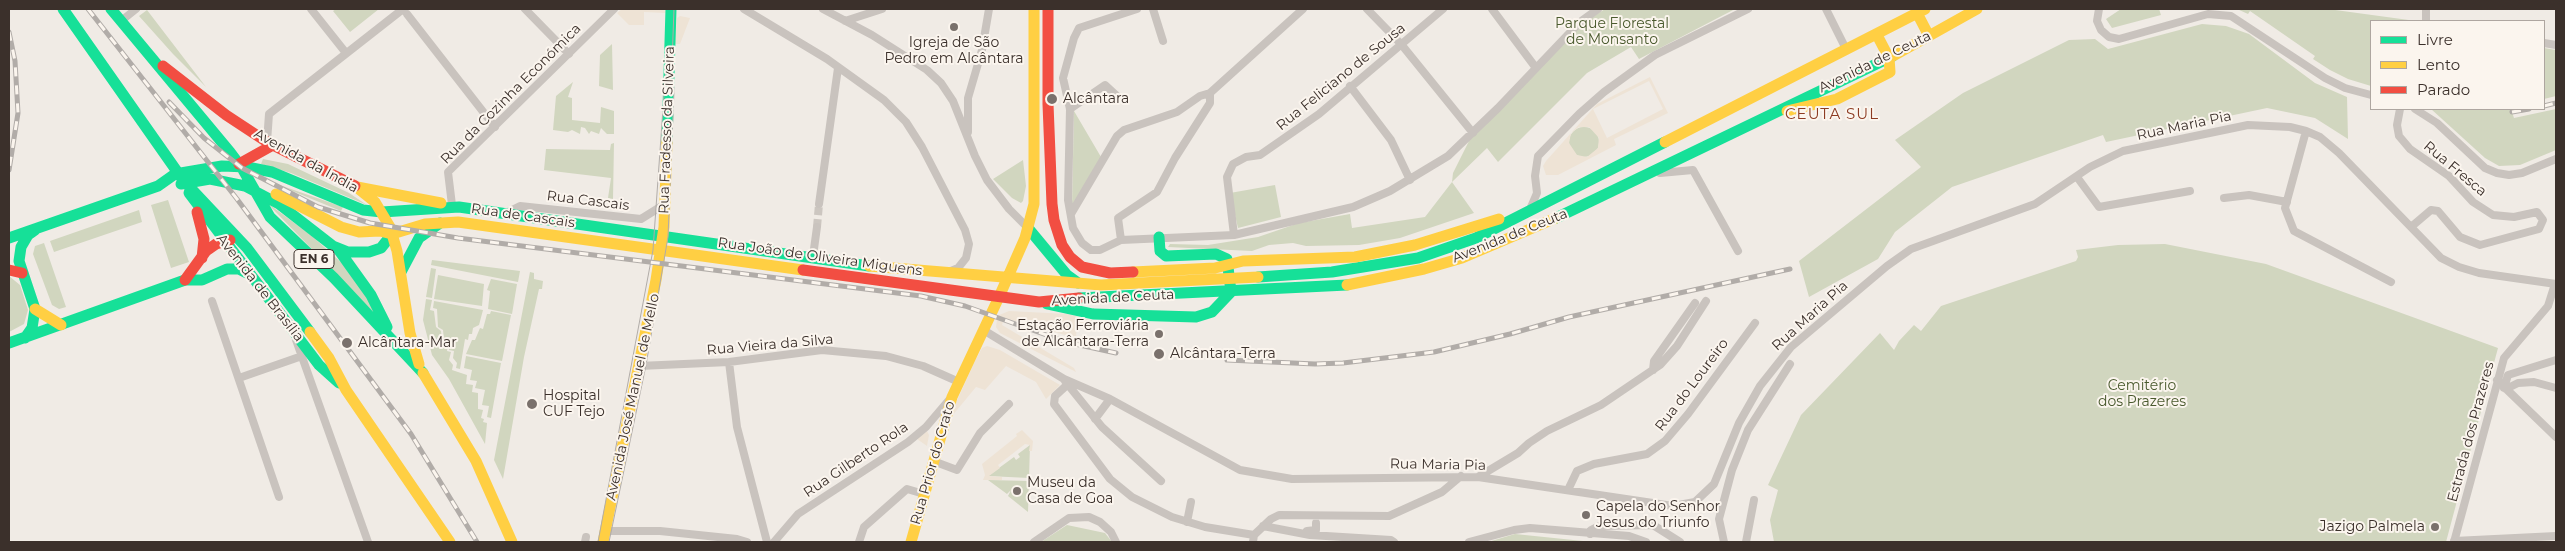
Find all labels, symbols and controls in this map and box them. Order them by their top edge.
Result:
park label: Parque Florestal de Monsanto [1555,16,1669,48]
street label: Rua da Cozinha Económica [437,20,585,168]
street label: Rua Feliciano de Sousa [1273,20,1409,134]
legend [2370,20,2545,110]
marker: Igreja de São Pedro em Alcântara [948,21,960,33]
street label: Avenida de Ceuta [1816,28,1934,96]
text: Livre [2417,30,2453,49]
place label: Igreja de São Pedro em Alcântara [884,35,1024,68]
street label: Rua Fradesso da Silveira [656,46,678,214]
text: Lento [2417,55,2460,74]
text: Parado [2417,80,2470,99]
place label: Alcântara [1063,91,1129,107]
marker: Alcântara [1045,92,1059,106]
district label: CEUTA SUL [1784,106,1880,124]
street label: Rua Maria Pia [2135,108,2233,144]
street label: Avenida da Índia [251,125,361,197]
street label: Rua Fresca [2420,138,2490,200]
street label: Rua Cascais [546,188,630,214]
street label: Rua de Cascais [470,200,576,232]
street label: Avenida de Ceuta [1450,205,1570,267]
street label: Avenida de Brasília [213,231,307,345]
street label: Rua João de Oliveira Miguens [717,234,923,280]
road number: EN 6 [294,250,334,268]
street label: Rua Maria Pia [1769,278,1851,354]
street label: Avenida de Ceuta [1051,286,1175,310]
street label: Avenida José Manuel de Mello [603,292,663,502]
place label: Estação Ferroviária de Alcântara-Terra [1017,318,1149,351]
marker: Estação Ferroviária de Alcântara-Terra [1153,328,1165,340]
street label: Rua Vieira da Silva [706,331,834,359]
place label: Alcântara-Mar [358,335,457,351]
street label: Rua do Loureiro [1652,335,1732,435]
marker: Alcântara-Mar [340,336,354,350]
place label: Alcântara-Terra [1170,346,1276,362]
marker: Alcântara-Terra [1152,347,1166,361]
street label: Estrada dos Prazeres [2444,360,2498,504]
park label: Cemitério dos Prazeres [2098,378,2186,411]
place label: Hospital CUF Tejo [543,388,605,421]
marker: Hospital CUF Tejo [525,397,539,411]
street label: Rua Prior do Crato [907,399,959,527]
street label: Rua Gilberto Rola [801,419,911,501]
street label: Rua Maria Pia [1390,456,1486,474]
place label: Museu da Casa de Goa [1027,475,1113,508]
marker: Museu da Casa de Goa [1011,485,1023,497]
place label: Capela do Senhor Jesus do Triunfo [1596,499,1720,532]
marker: Capela do Senhor Jesus do Triunfo [1580,509,1592,521]
place label: Jazigo Palmela [2320,519,2425,535]
marker: Jazigo Palmela [2429,521,2441,533]

